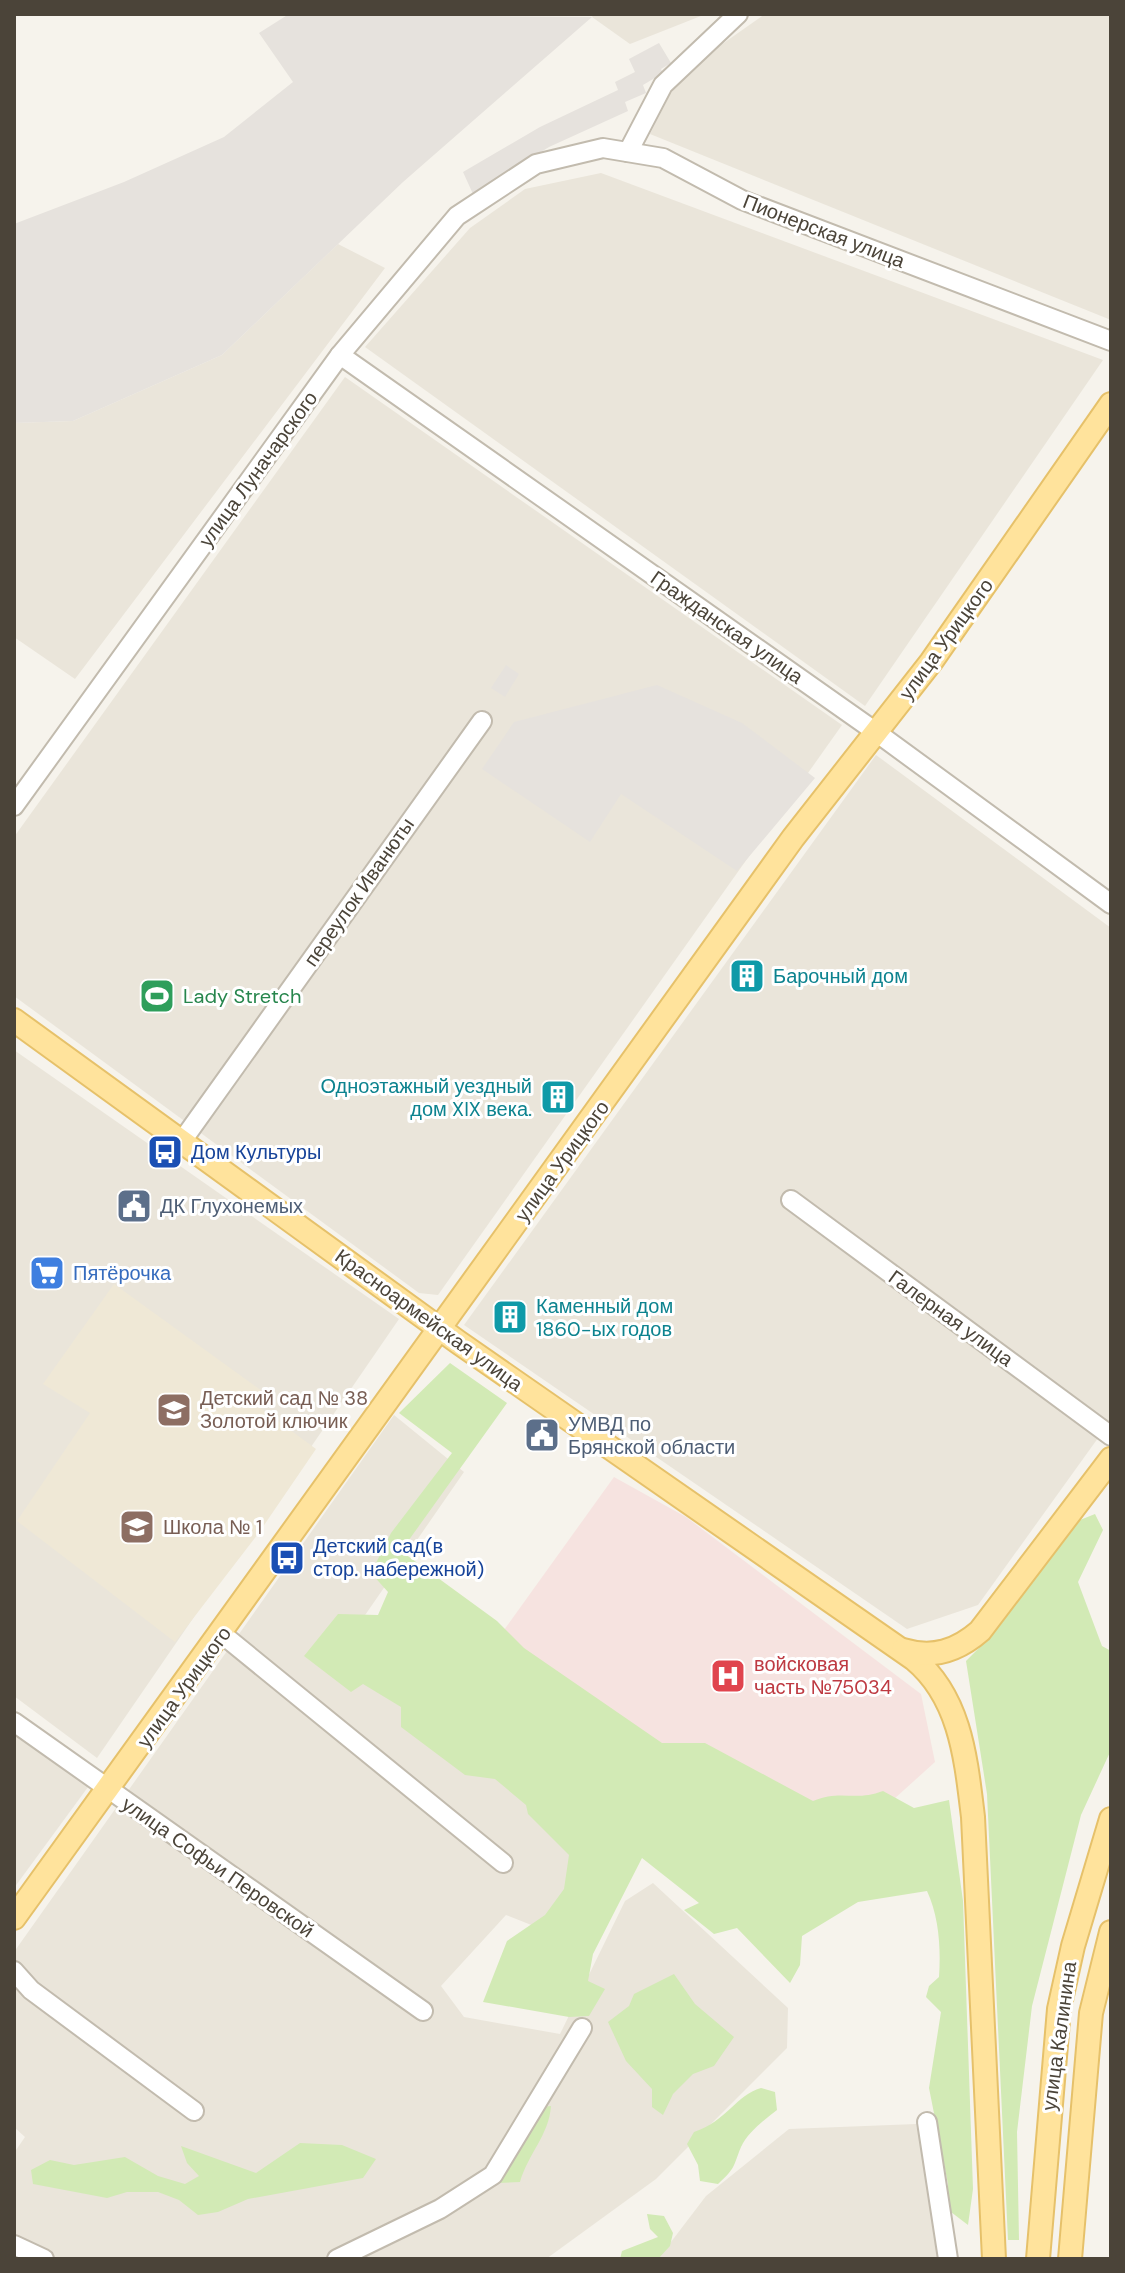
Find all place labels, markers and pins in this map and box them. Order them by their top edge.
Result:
building icon: Барочный дом [728,957,766,995]
place label: Барочный дом [773,963,908,989]
sports icon: Lady Stretch [138,977,176,1015]
place label: Lady Stretch [183,983,301,1009]
place label: Одноэтажный уездный дом XIX века. [320,1073,532,1122]
building icon: Одноэтажный уездный дом XIX века. [539,1078,577,1116]
bus stop icon: Дом Культуры [146,1133,184,1171]
place label: Дом Культуры [191,1139,321,1165]
public building icon: ДК Глухонемых [115,1187,153,1225]
place label: ДК Глухонемых [160,1193,303,1219]
supermarket icon: Пятёрочка [28,1254,66,1292]
place label: Пятёрочка [73,1260,172,1286]
place label: Каменный дом 1860-ых годов [536,1293,673,1342]
building icon: Каменный дом 1860-ых годов [491,1298,529,1336]
place label: Детский сад № 38 Золотой ключик [200,1385,368,1434]
school or university icon: Детский сад № 38 Золотой ключик [155,1391,193,1429]
place label: УМВД по Брянской области [568,1411,735,1460]
public building icon: УМВД по Брянской области [523,1416,561,1454]
school or university icon: Школа № 1 [118,1508,156,1546]
place label: Школа № 1 [163,1514,262,1540]
place label: Детский сад(в стор. набережной) [313,1533,484,1582]
bus stop icon: Детский сад(в стор. набережной) [268,1539,306,1577]
place label: войсковая часть №75034 [754,1651,892,1700]
hospital icon: войсковая часть №75034 [709,1657,747,1695]

